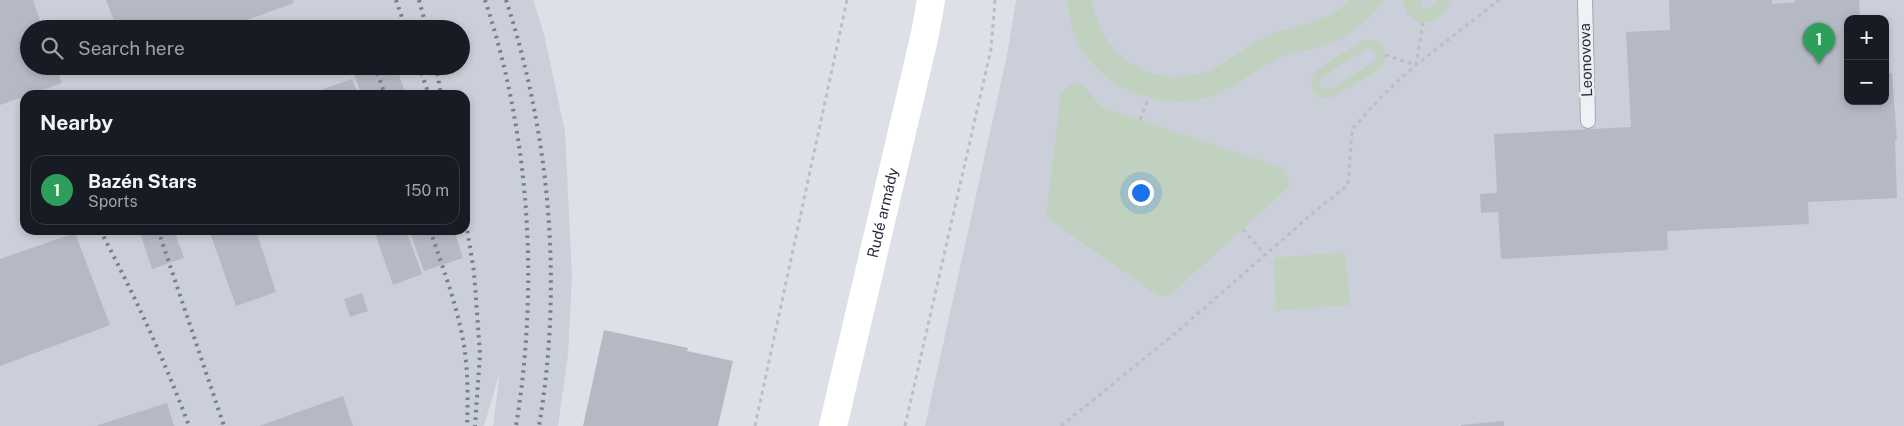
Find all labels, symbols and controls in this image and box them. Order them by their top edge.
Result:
map controls [1844,15,1889,105]
button: + [1844,15,1889,60]
search box [20,20,470,75]
street label: Leonovova [1576,23,1595,97]
pin: 1 [1803,23,1835,64]
icon: search [38,34,66,62]
text: Search here [78,37,185,59]
button: − [1844,60,1889,105]
text: Nearby [40,110,113,135]
street label: Rudé armády [864,166,901,259]
text: Bazén Stars [88,170,197,192]
your location [1128,180,1154,206]
text: 1 [54,181,60,200]
text: 150 m [405,181,449,200]
text: Sports [88,192,138,211]

